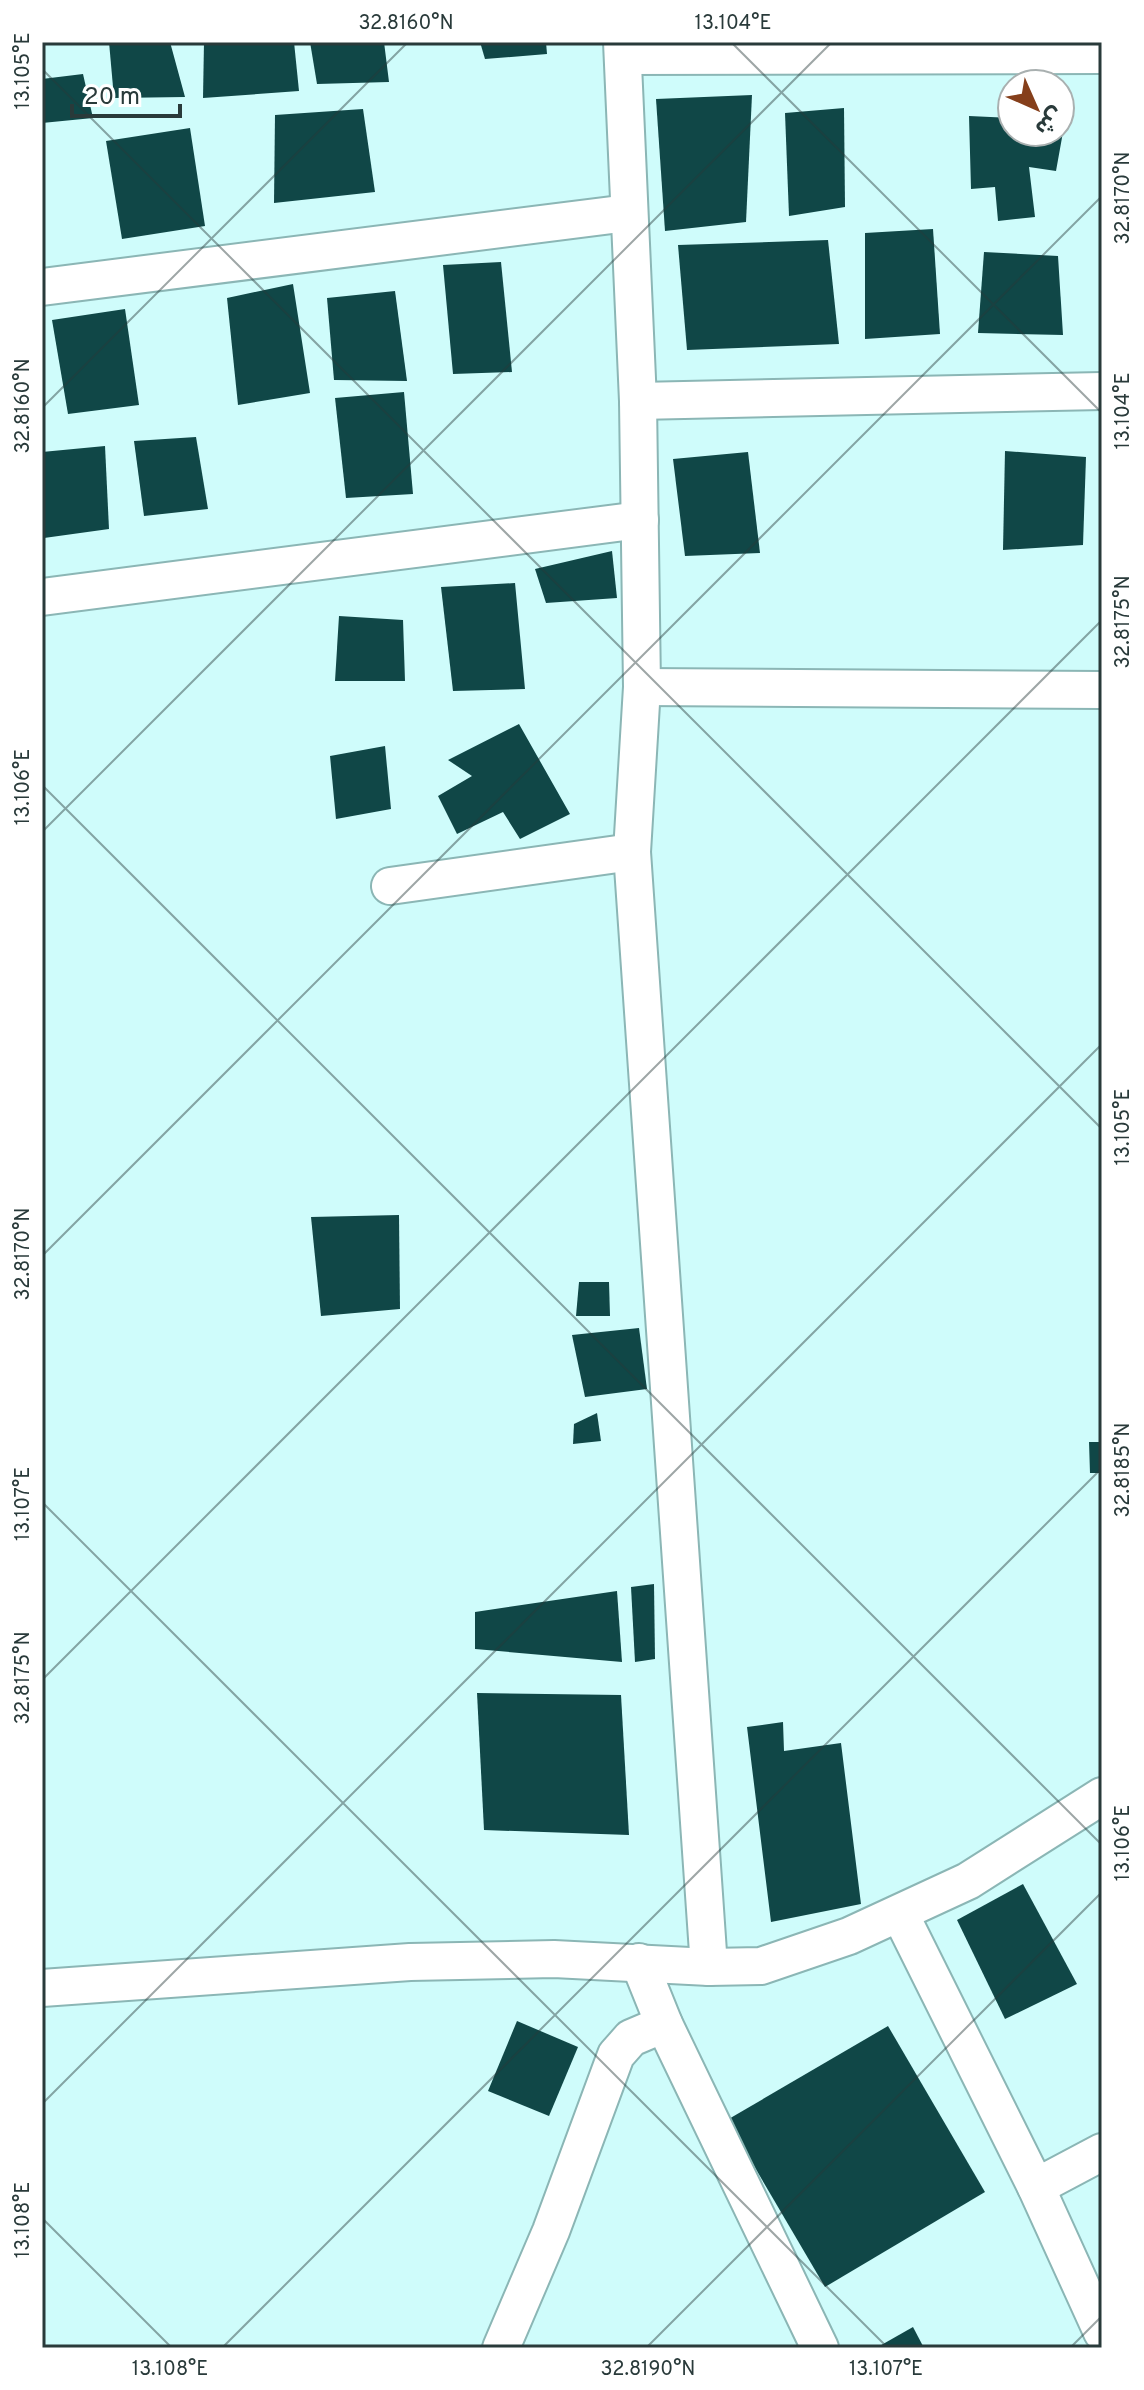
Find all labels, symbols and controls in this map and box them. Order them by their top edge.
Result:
text: 32.8160°N [358,11,454,37]
text: 13.104°E [695,11,771,37]
text: 13.105°E [11,33,37,109]
scale bar [72,68,180,118]
north arrow [996,68,1076,148]
text: 20 m [84,83,140,113]
text: ش [1028,100,1069,141]
text: 32.8170°N [1111,152,1137,244]
text: 32.8160°N [11,358,37,454]
text: 13.104°E [1111,373,1137,449]
text: 32.8175°N [1111,575,1137,669]
text: 13.106°E [11,749,37,825]
text: 13.105°E [1111,1089,1137,1165]
text: 32.8170°N [11,1208,37,1300]
text: 32.8185°N [1111,1423,1137,1518]
text: 13.107°E [11,1467,37,1541]
text: 32.8175°N [11,1631,37,1725]
text: 13.106°E [1111,1805,1137,1881]
text: 13.108°E [11,2182,37,2258]
text: 13.108°E [132,2357,208,2383]
text: 32.8190°N [601,2357,695,2383]
text: 13.107°E [849,2357,923,2383]

